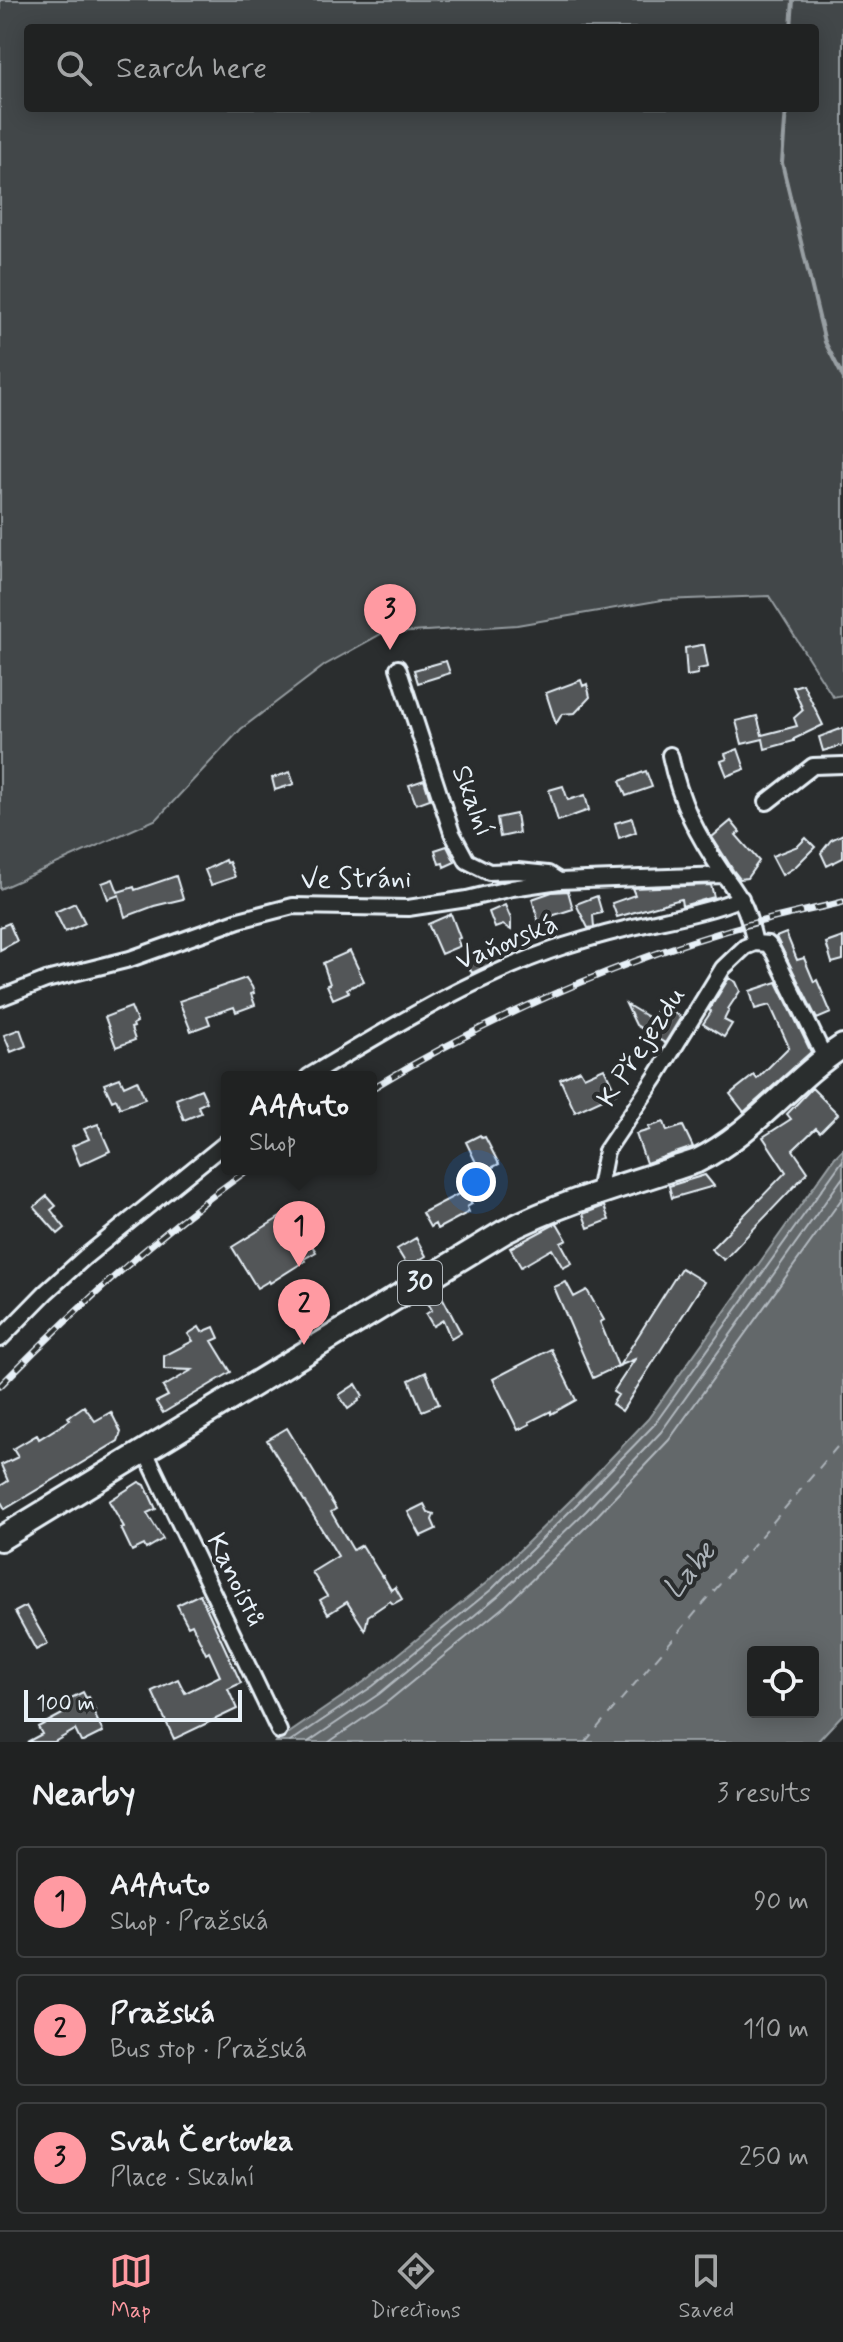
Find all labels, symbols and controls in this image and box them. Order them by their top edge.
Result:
search box [24,24,819,112]
icon: search [52,46,96,90]
text: Search here [116,49,267,88]
pin: 3 [364,584,416,650]
street label: Skalní [442,760,502,842]
street label: Ve Stráni [300,861,412,899]
street label: Vaňovská [450,906,564,980]
street label: K Přejezdu [589,980,695,1114]
popup [221,1071,377,1175]
text: AAAuto [249,1087,349,1126]
text: Shop [249,1126,297,1160]
your location [456,1162,496,1202]
pin: 1 [273,1201,325,1267]
road number: 30 [398,1261,442,1305]
pin: 2 [278,1279,330,1345]
street label: Kanoistů [197,1527,273,1633]
water label: Labe [655,1533,727,1608]
map controls [747,1646,819,1718]
button: locate [747,1646,819,1718]
scale bar [24,1686,242,1722]
text: 100 m [36,1690,95,1718]
text: Nearby [32,1772,136,1817]
text: 3 results [717,1777,811,1811]
text: AAAuto [110,1866,210,1905]
text: 1 [54,1885,66,1919]
text: 90 m [754,1885,809,1919]
text: Shop · Pražská [110,1905,269,1939]
text: Pražská [110,1994,215,2033]
text: 2 [54,2013,66,2047]
text: 110 m [743,2013,809,2047]
text: Bus stop · Pražská [110,2033,307,2067]
text: Svah Čertovka [110,2122,294,2161]
text: 3 [54,2141,66,2175]
text: 250 m [739,2141,809,2175]
text: Place · Skalní [110,2161,255,2195]
tab: Map [109,2249,153,2325]
tab: Directions [370,2249,461,2325]
tab: Saved [679,2249,734,2325]

